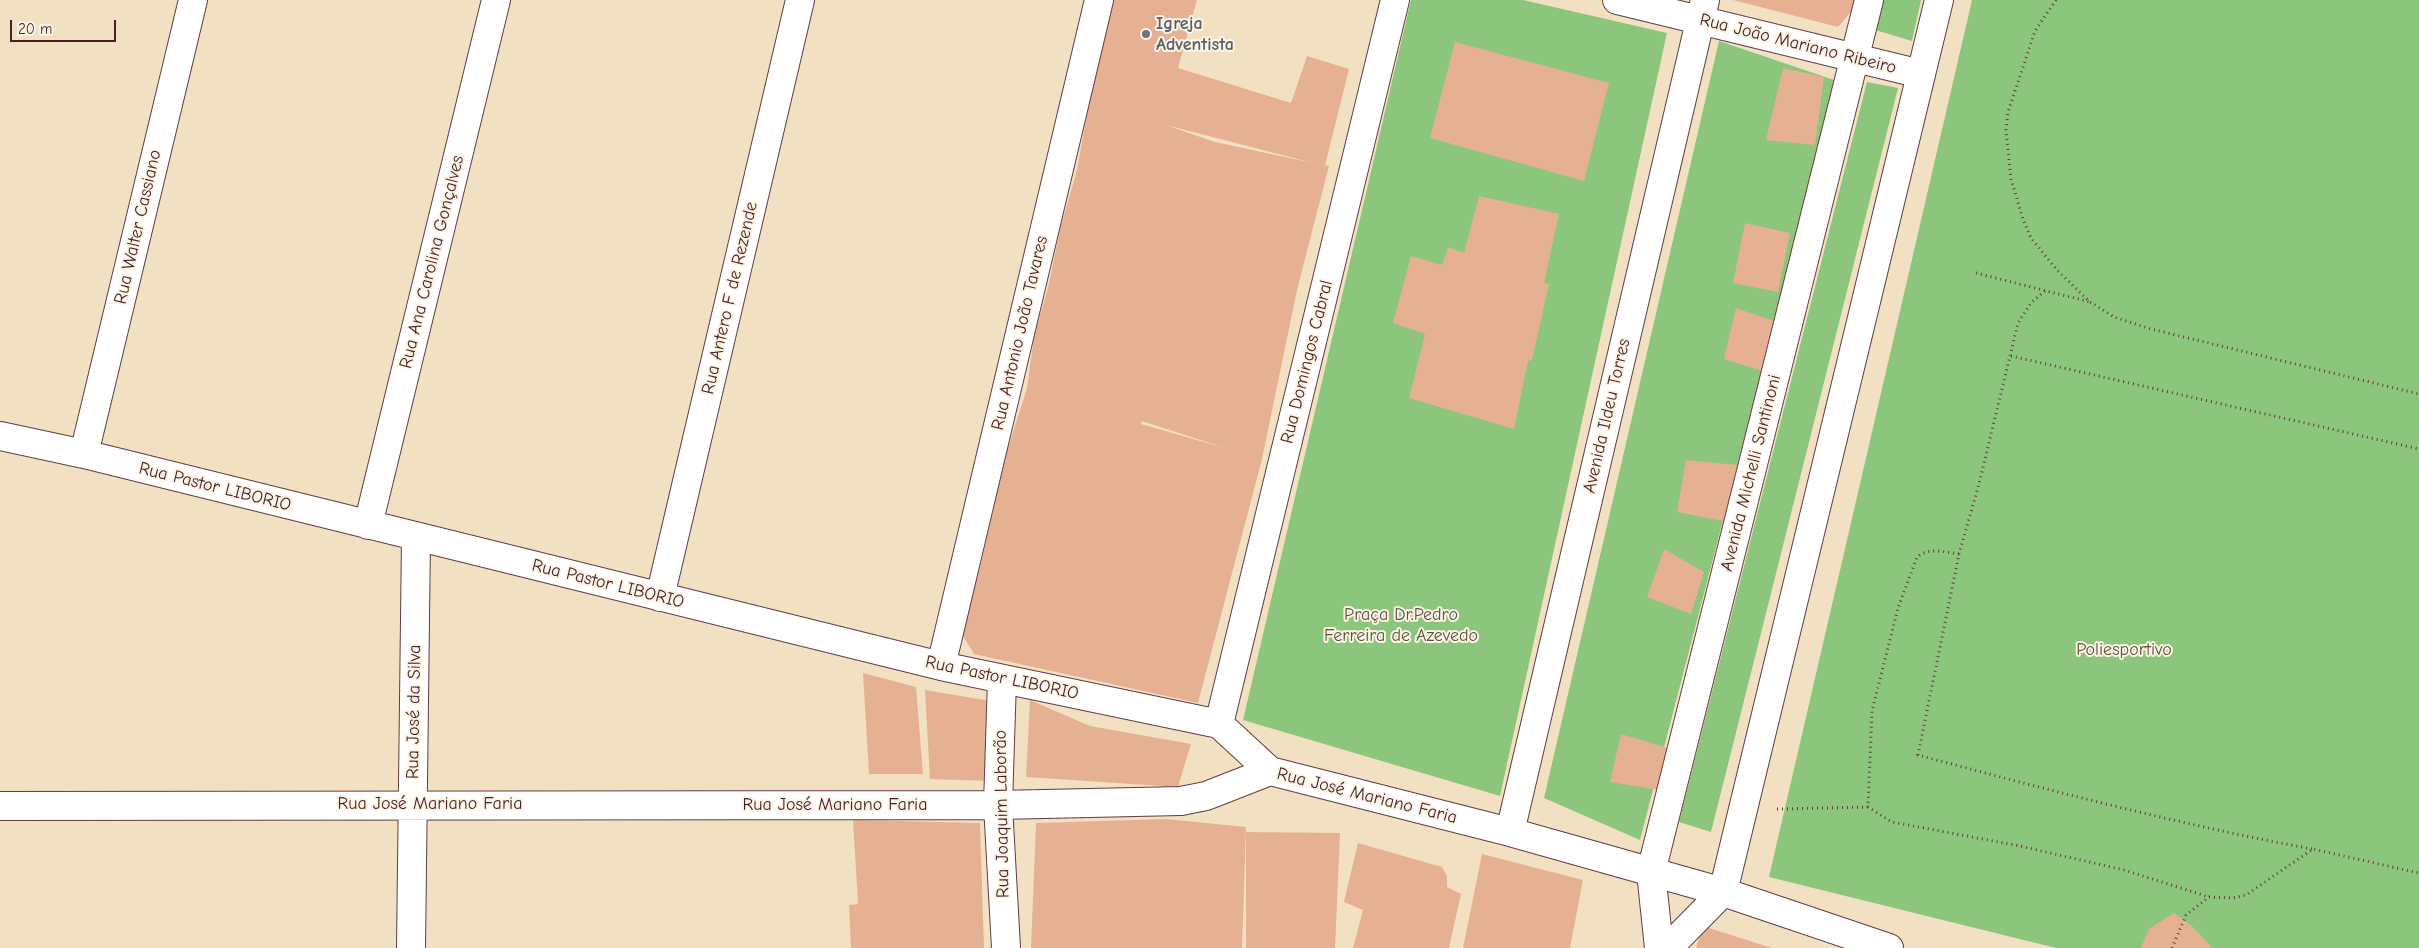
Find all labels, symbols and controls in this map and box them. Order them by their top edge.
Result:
street label: Rua João Mariano Ribeiro [1697,9,1899,79]
scale bar [12,10,119,42]
place label: Igreja Adventista [1156,13,1234,56]
text: 20 m [18,20,52,38]
marker: Igreja Adventista [1140,28,1152,40]
street label: Rua Walter Cassiano [110,148,166,306]
street label: Rua Ana Carolina Gonçalves [395,153,469,371]
street label: Rua Antero F de Rezende [697,200,763,396]
street label: Rua Antonio João Tavares [987,234,1053,432]
street label: Rua Domingos Cabral [1276,278,1338,446]
street label: Avenida Ildeu Torres [1579,337,1635,495]
street label: Avenida Michelli Santinoni [1716,372,1786,574]
street label: Rua Pastor LIBORIO [137,458,293,516]
street label: Rua Pastor LIBORIO [530,555,686,613]
park label: Praça Dr.Pedro Ferreira de Azevedo [1324,604,1478,646]
park label: Poliesportivo [2076,639,2172,661]
street label: Rua José da Silva [402,645,426,779]
street label: Rua Pastor LIBORIO [923,651,1081,705]
street label: Rua Joaquim Laborão [990,730,1014,898]
street label: Rua José Mariano Faria [1275,763,1459,829]
street label: Rua José Mariano Faria [338,793,522,815]
street label: Rua José Mariano Faria [743,794,927,816]

